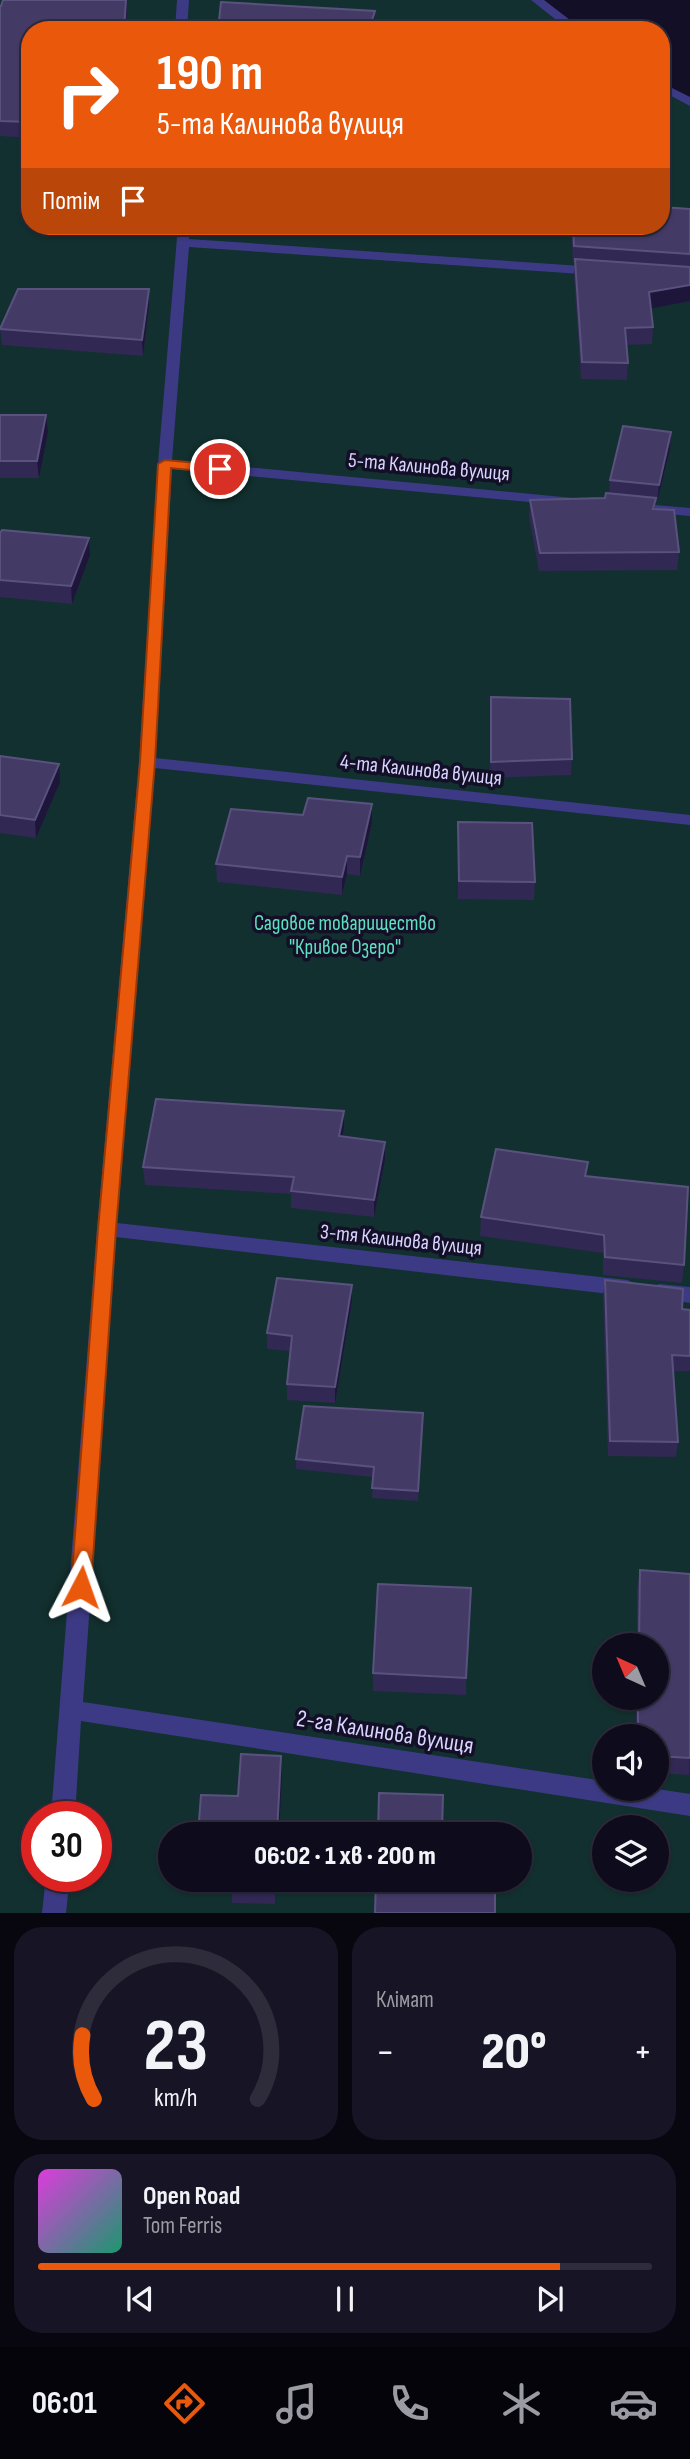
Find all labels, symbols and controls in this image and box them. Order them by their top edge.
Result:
text: 190 m [157,45,263,104]
icon: right [42,49,133,140]
text: 5-та Калинова вулиця [157,105,404,144]
icon: arrive [114,182,152,220]
text: Потім [42,186,100,217]
pin [190,439,250,499]
street label: 5-та Калинова вулиця [347,447,511,487]
icon: arrive [201,450,239,488]
street label: 4-та Калинова вулиця [339,749,503,791]
park label: Садовое товарищество "Кривое Озеро" [254,911,436,960]
street label: 3-тя Калинова вулиця [319,1219,483,1261]
position arrow [44,1550,118,1624]
north arrow [592,1633,668,1710]
map controls [592,1633,669,1892]
street label: 2-га Калинова вулиця [294,1704,476,1760]
button: sound [592,1724,669,1801]
speed limit sign: 30 [21,1801,112,1892]
button: layers [592,1815,669,1892]
text: 06:02 · 1 хв · 200 m [254,1841,436,1872]
text: Клімат [376,1986,434,2014]
text: 23 [144,2004,208,2092]
text: 20° [481,2021,547,2084]
text: − [376,2030,395,2075]
text: + [633,2030,652,2075]
text: km/h [154,2083,198,2114]
text: Open Road [143,2181,240,2212]
text: Tom Ferris [143,2212,222,2240]
icon: previous [121,2280,159,2318]
icon: pause [326,2280,364,2318]
icon: next [531,2280,569,2318]
icon: directions [160,2379,209,2428]
icon: music [272,2379,321,2428]
icon: phone [385,2379,434,2428]
icon: climate [497,2379,546,2428]
icon: car [609,2379,658,2428]
text: 06:01 [32,2384,97,2423]

